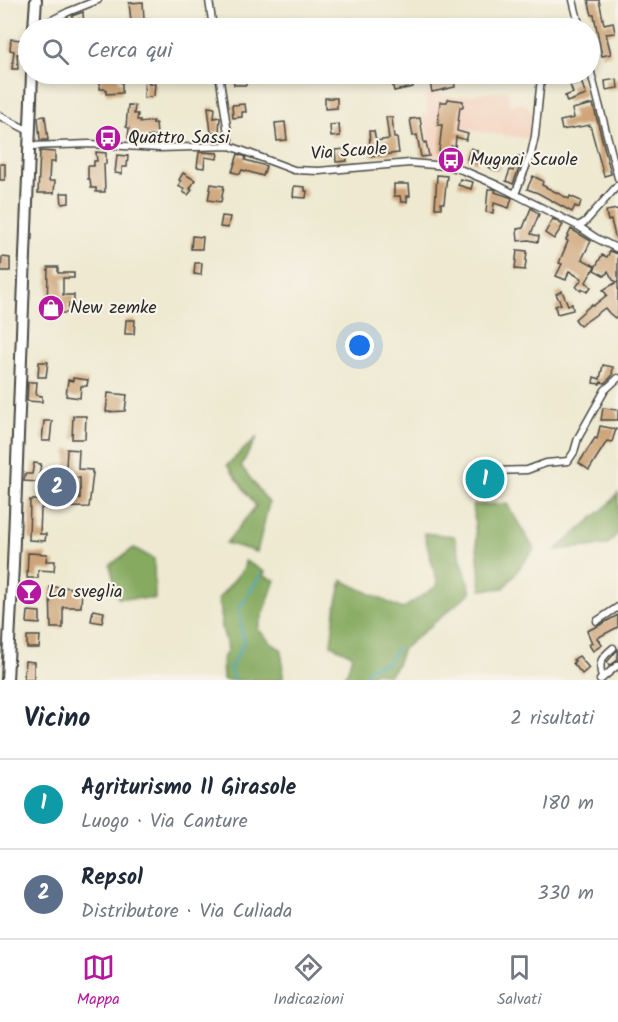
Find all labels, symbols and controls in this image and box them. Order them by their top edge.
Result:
search box [18,18,600,84]
text: Cerca qui [87,34,173,69]
icon: search [39,35,72,68]
bus stop icon: Quattro Sassi [93,123,123,153]
place label: Quattro Sassi [128,124,230,153]
street label: Via Scuole [310,135,388,169]
bus stop icon: Mugnai Scuole [436,145,466,175]
place label: Mugnai Scuole [470,146,578,175]
shop icon: New zemke [36,293,66,323]
place label: New zemke [70,294,157,323]
your location [345,331,374,360]
pin: 1 [466,456,504,502]
pin: 2 [38,464,76,510]
bar icon: La sveglia [14,577,44,607]
place label: La sveglia [48,578,123,607]
text: Vicino [24,698,90,740]
text: 2 risultati [510,703,594,735]
text: Agriturismo Il Girasole [81,771,296,806]
text: 1 [40,788,47,820]
text: 180 m [542,788,594,820]
text: Luogo · Via Canture [81,806,248,838]
text: Repsol [81,861,143,896]
text: 2 [38,878,49,910]
text: 330 m [537,878,594,910]
text: Distributore · Via Culiada [81,896,292,928]
tab: Mappa [77,951,120,1012]
tab: Indicazioni [273,951,344,1012]
tab: Salvati [497,951,541,1012]

